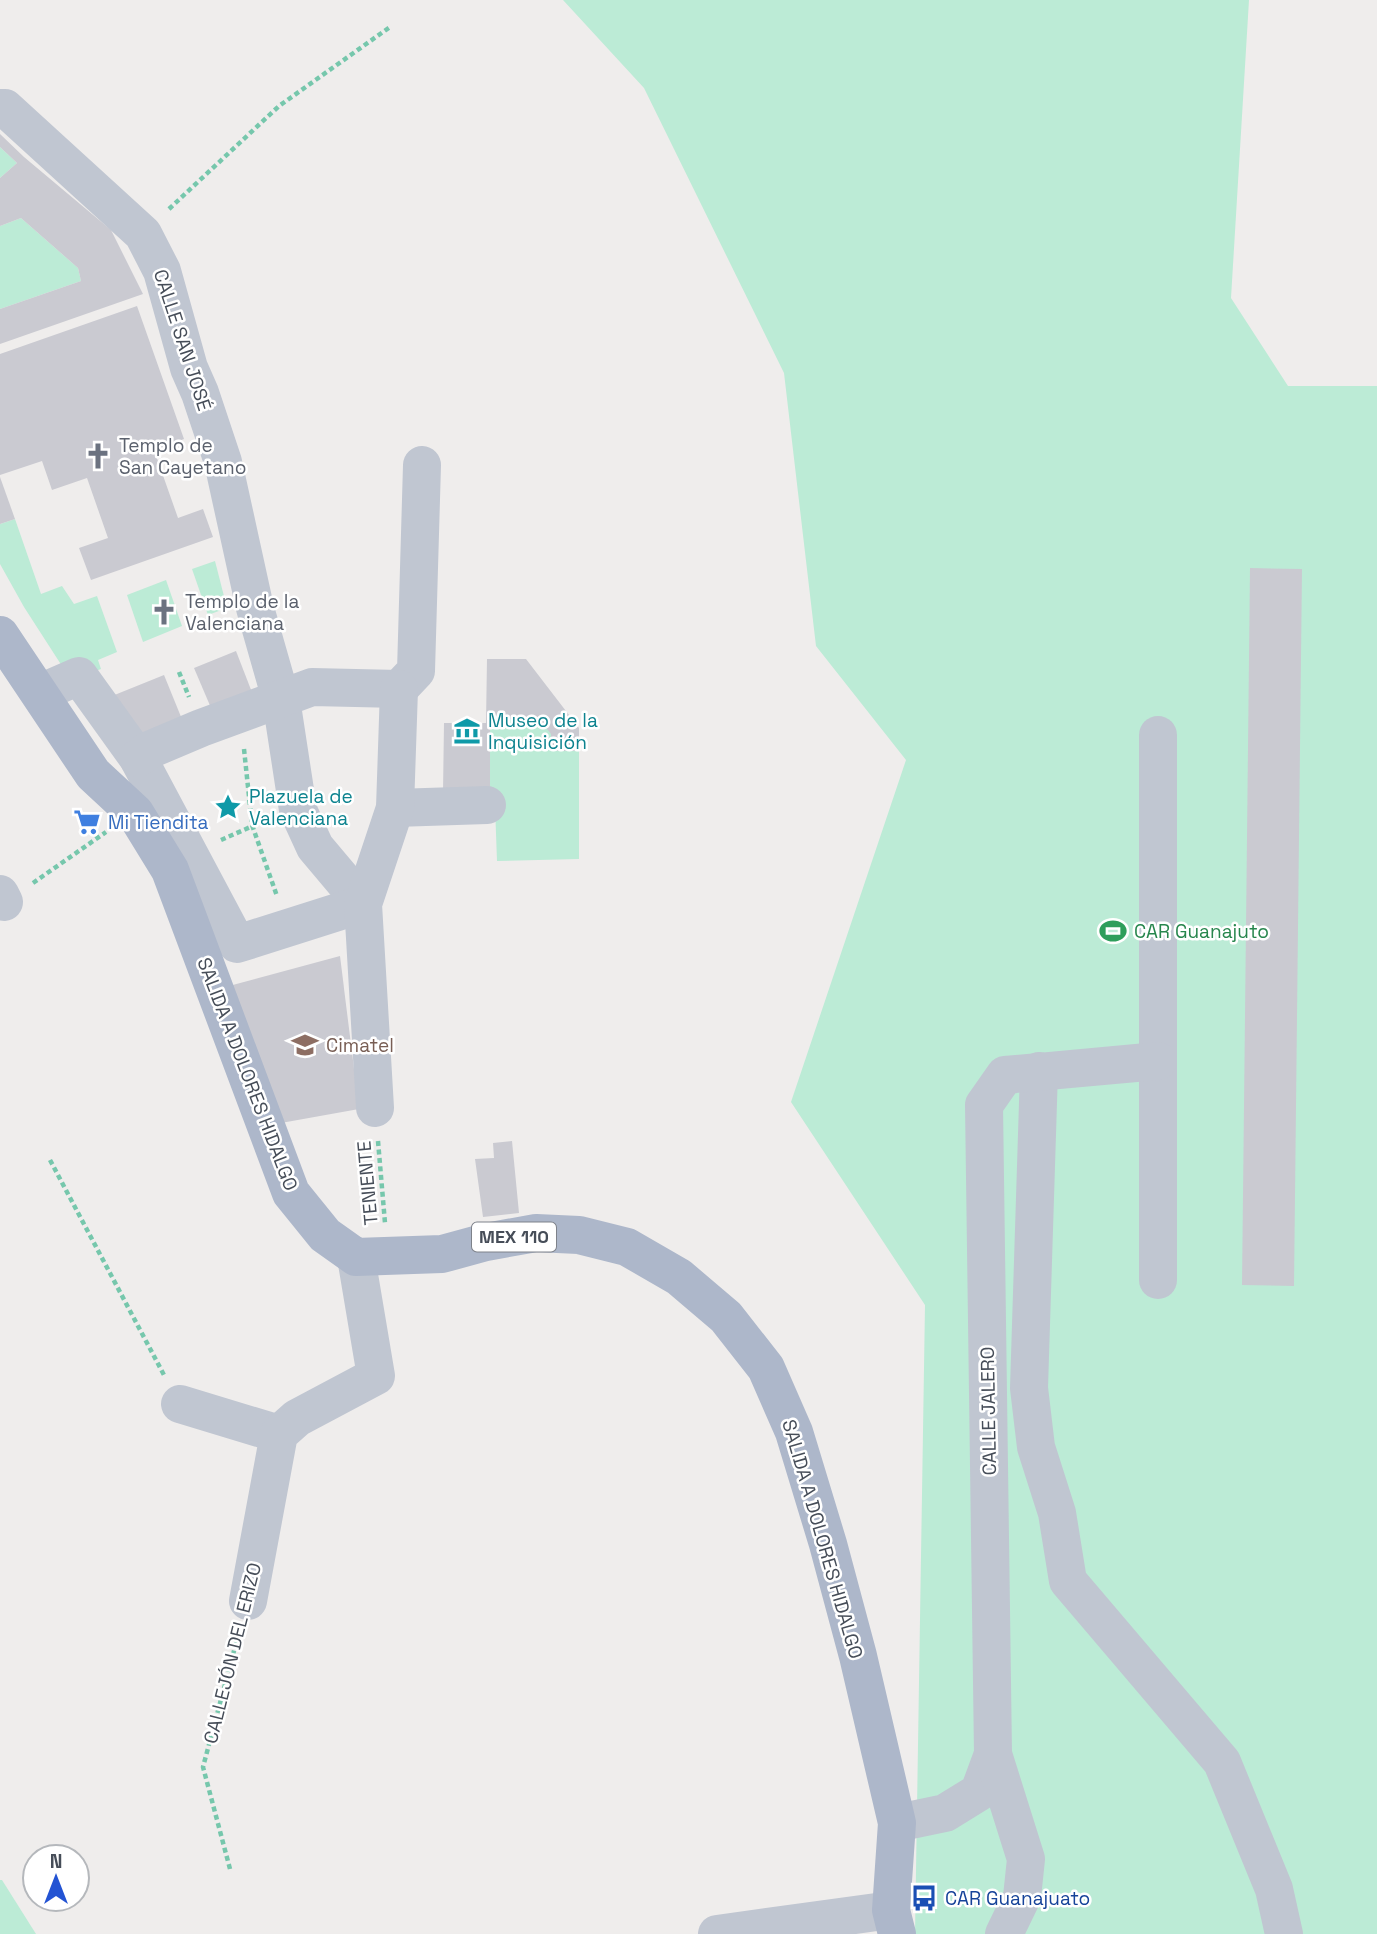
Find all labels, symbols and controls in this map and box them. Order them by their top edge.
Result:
street label: CALLE SAN JOSÉ [148,266,217,414]
place label: Templo de San Cayetano [119,433,247,480]
church icon: Templo de San Cayetano [83,441,113,471]
place label: Templo de la Valenciana [185,589,299,636]
church icon: Templo de la Valenciana [149,597,179,627]
place label: Museo de la Inquisición [488,708,598,755]
museum icon: Museo de la Inquisición [452,716,482,746]
place label: Plazuela de Valenciana [249,784,353,831]
place icon: Plazuela de Valenciana [213,792,243,822]
supermarket icon: Mi Tiendita [72,807,102,837]
place label: Mi Tiendita [108,810,209,835]
sports icon: CAR Guanajuto [1098,916,1128,946]
place label: CAR Guanajuto [1134,919,1269,944]
street label: SALIDA A DOLORES HIDALGO [191,954,304,1194]
school or university icon: Cimatel [290,1030,320,1060]
place label: Cimatel [326,1033,394,1058]
street label: TENIENTE [351,1140,384,1226]
road number: MEX 110 [472,1222,556,1252]
street label: CALLE JALERO [975,1346,1002,1476]
street label: SALIDA A DOLORES HIDALGO [776,1417,869,1662]
street label: CALLEJÓN DEL ERIZO [198,1560,267,1746]
north arrow [21,1843,91,1913]
text: N [50,1849,62,1874]
bus stop icon: CAR Guanajuato [909,1883,939,1913]
place label: CAR Guanajuato [945,1886,1090,1911]

